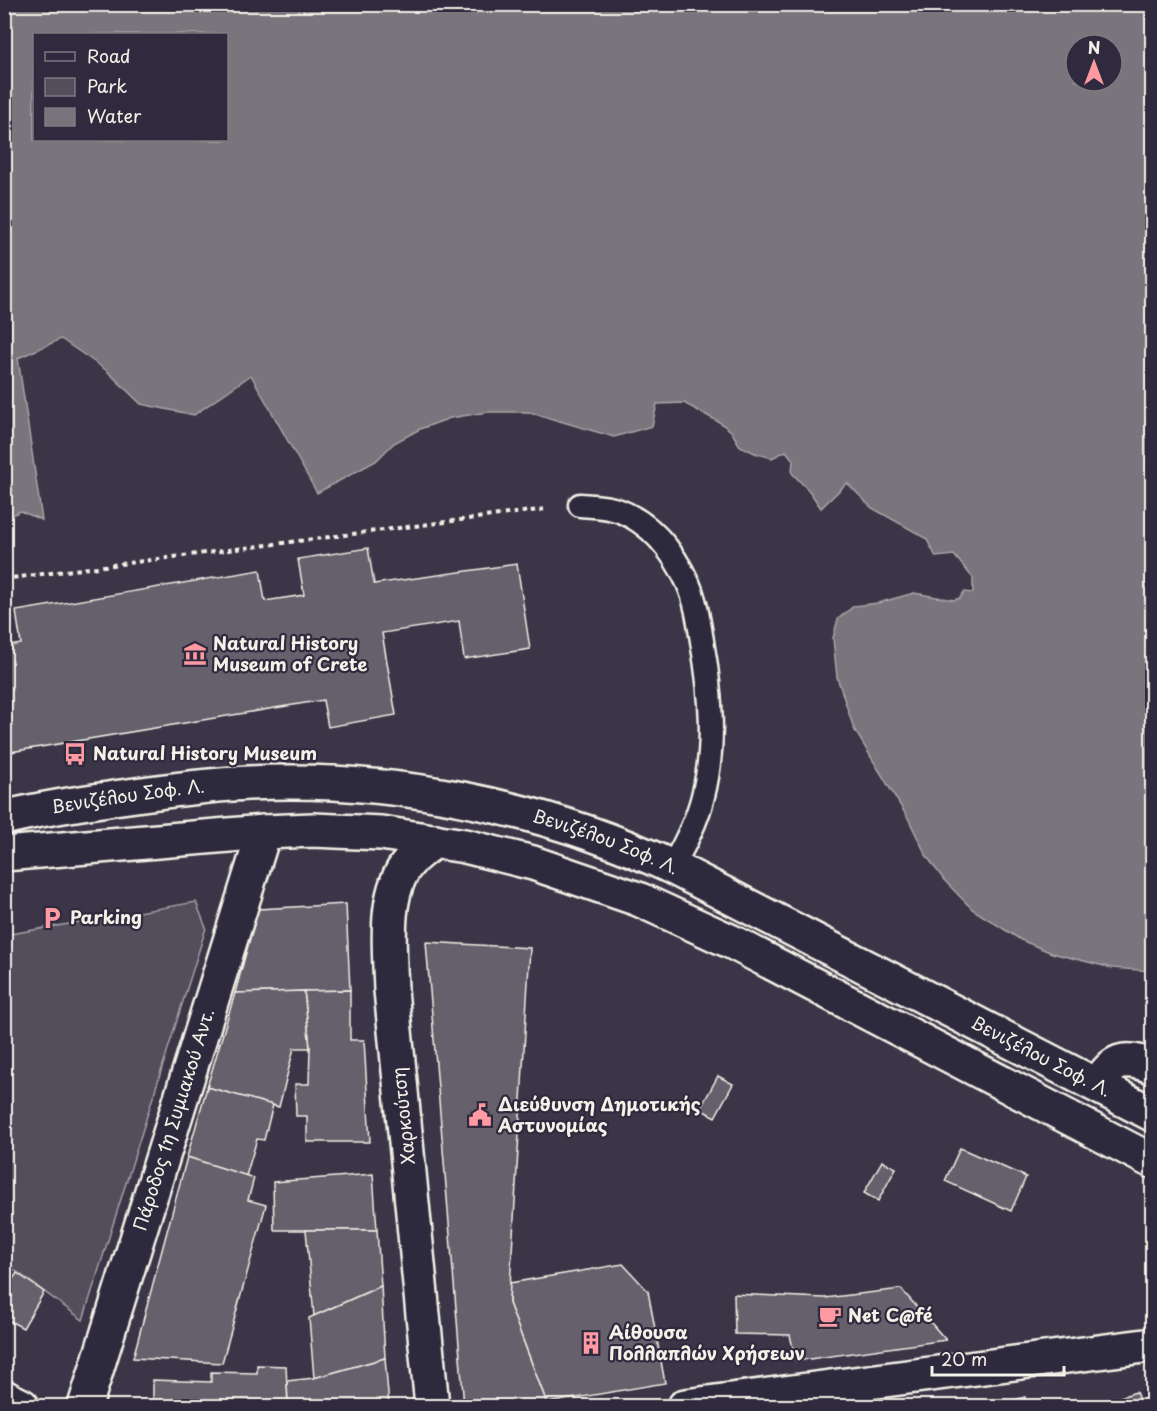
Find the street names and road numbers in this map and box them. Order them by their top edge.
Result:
street label: Βενιζέλου Σοφ. Λ. [49,771,206,820]
street label: Βενιζέλου Σοφ. Λ. [530,801,684,880]
street label: Πάροδος 1η Συμιακού Αντ. [126,1005,220,1234]
street label: Βενιζέλου Σοφ. Λ. [967,1008,1116,1103]
street label: Χαρκούτση [384,1066,421,1166]

